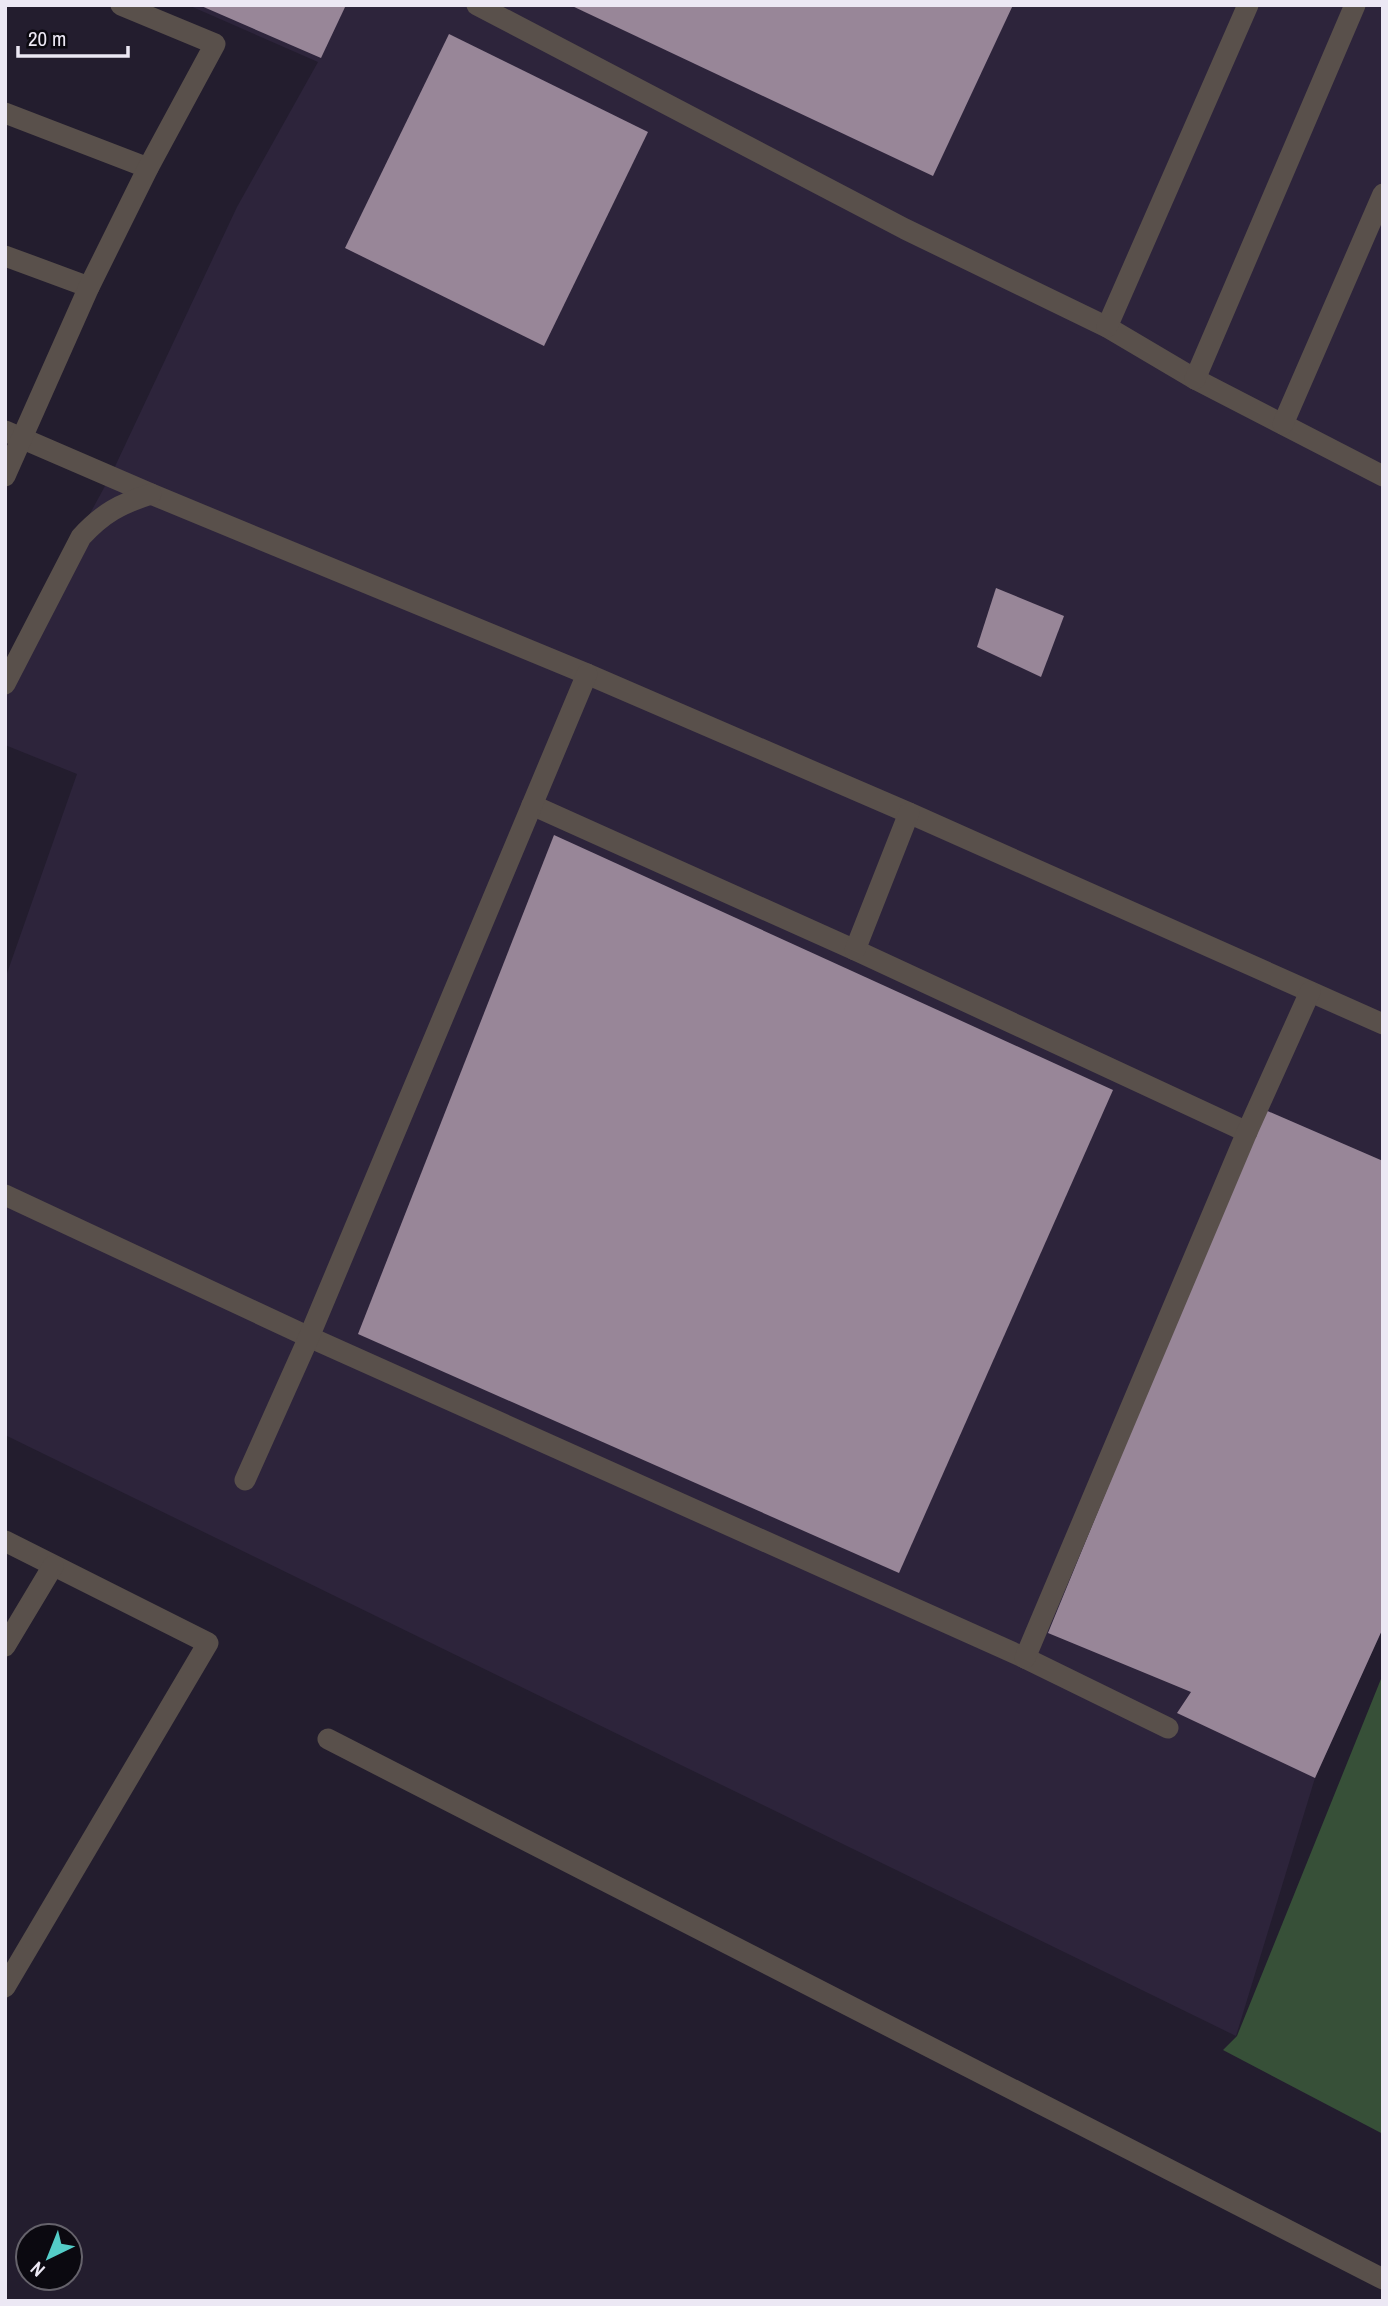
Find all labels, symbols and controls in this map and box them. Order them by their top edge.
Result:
scale bar [18,14,128,58]
text: 20 m [28,24,66,53]
north arrow [14,2222,84,2292]
text: N [24,2256,50,2283]

